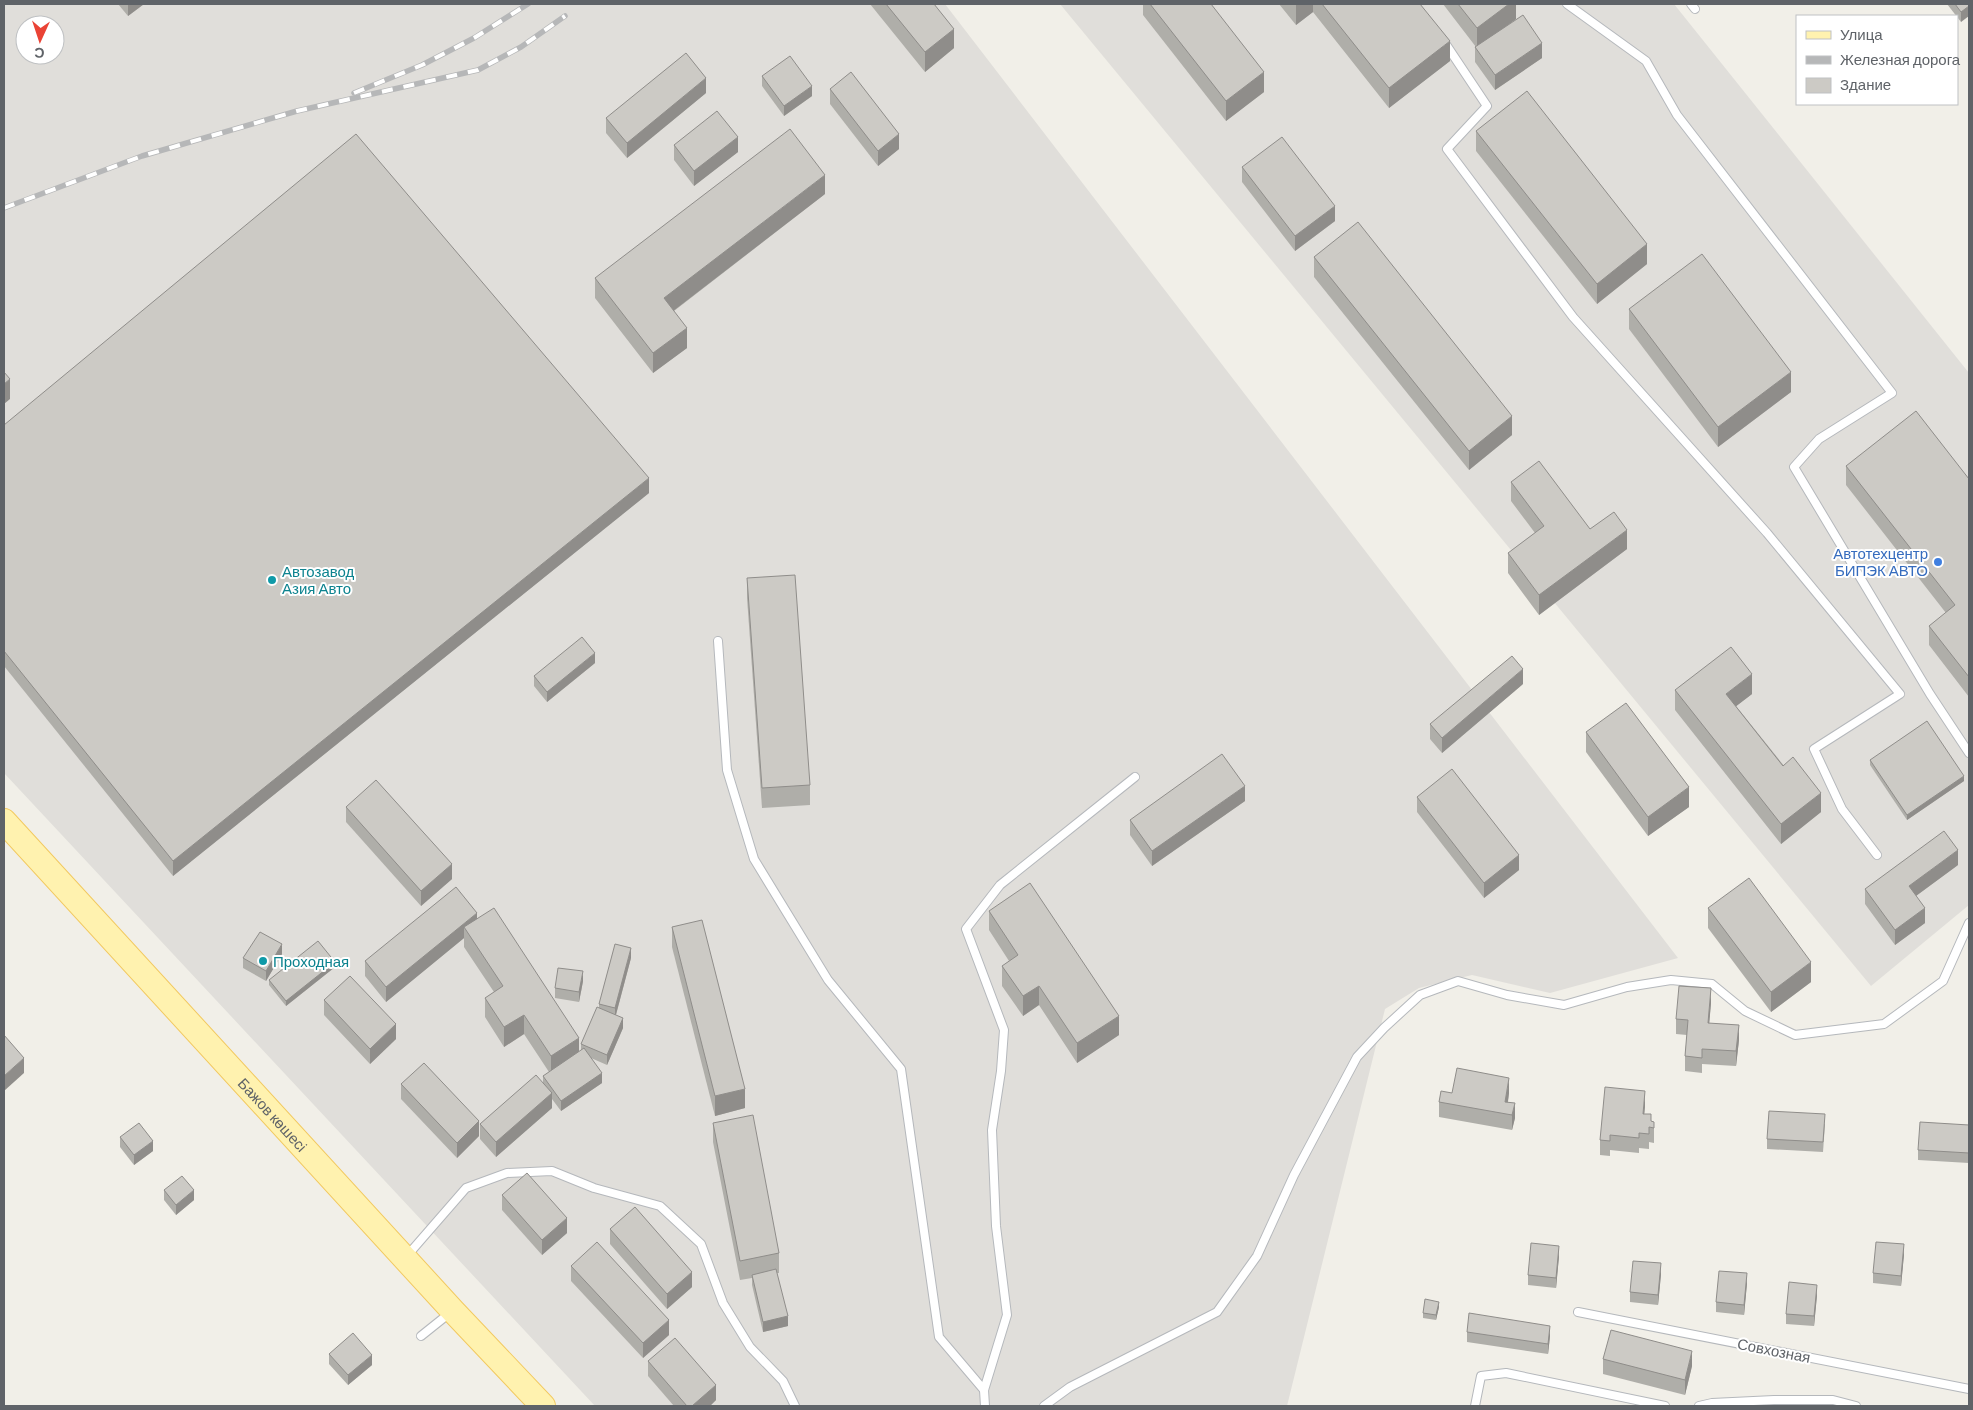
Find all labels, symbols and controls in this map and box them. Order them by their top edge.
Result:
north arrow [15,15,65,65]
legend [1796,15,1958,105]
text: Улица [1840,25,1883,43]
text: С [34,45,45,62]
text: Железная дорога [1840,50,1961,68]
text: Здание [1840,75,1891,93]
place label: Автотехцентр БИПЭК АВТО [1833,544,1928,579]
marker: Автотехцентр БИПЭК АВТО [1932,556,1944,568]
place label: Автозавод Азия Авто [282,562,355,597]
marker: Автозавод Азия Авто [266,574,278,586]
place label: Проходная [273,952,349,970]
marker: Проходная [257,955,269,967]
street label: Бажов көшесі [235,1074,311,1155]
street label: Совхозная [1736,1334,1812,1366]

